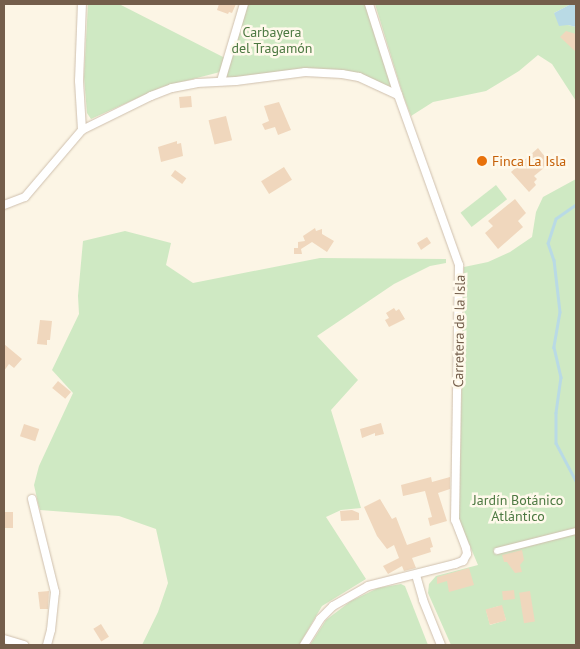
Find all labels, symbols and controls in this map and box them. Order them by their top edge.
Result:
park label: Carbayera del Tragamón [231,24,313,56]
place label: Finca La Isla [492,153,566,169]
marker: Finca La Isla [476,155,488,167]
street label: Carretera de la Isla [450,275,468,387]
park label: Jardín Botánico Atlántico [473,492,563,524]

